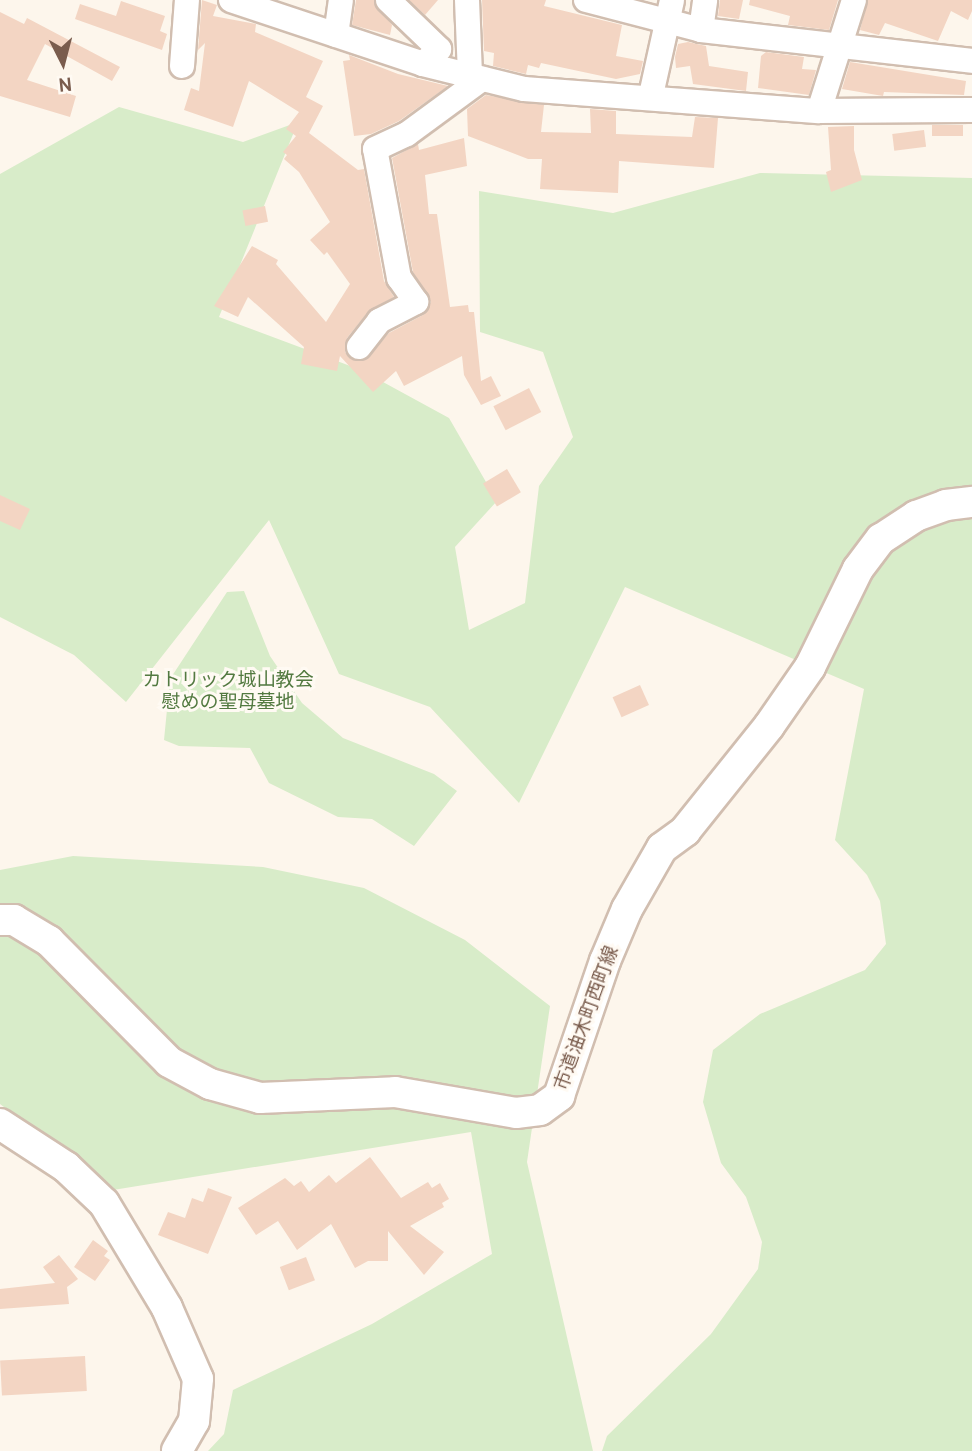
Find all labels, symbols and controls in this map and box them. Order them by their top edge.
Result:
north arrow [28,28,98,98]
text: N [57,72,73,97]
park label: カトリック城山教会 慰めの聖母墓地 [143,669,313,713]
street label: 市道油木町西町線 [549,943,623,1093]

